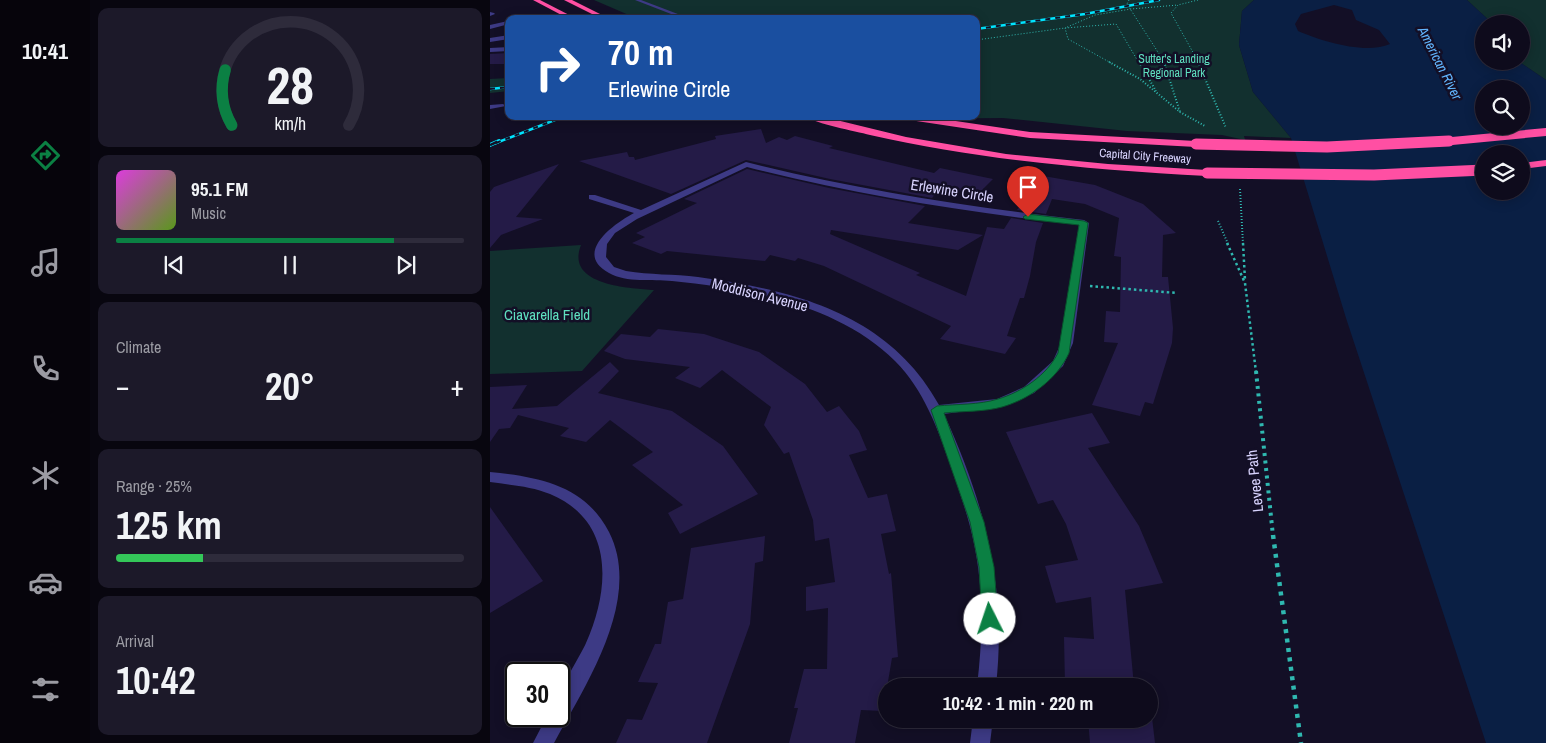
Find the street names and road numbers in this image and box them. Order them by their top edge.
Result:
street label: Capital City Freeway [1099,145,1191,167]
street label: Erlewine Circle [909,174,995,207]
street label: Moddison Avenue [710,272,810,317]
street label: Levee Path [1241,449,1268,513]

